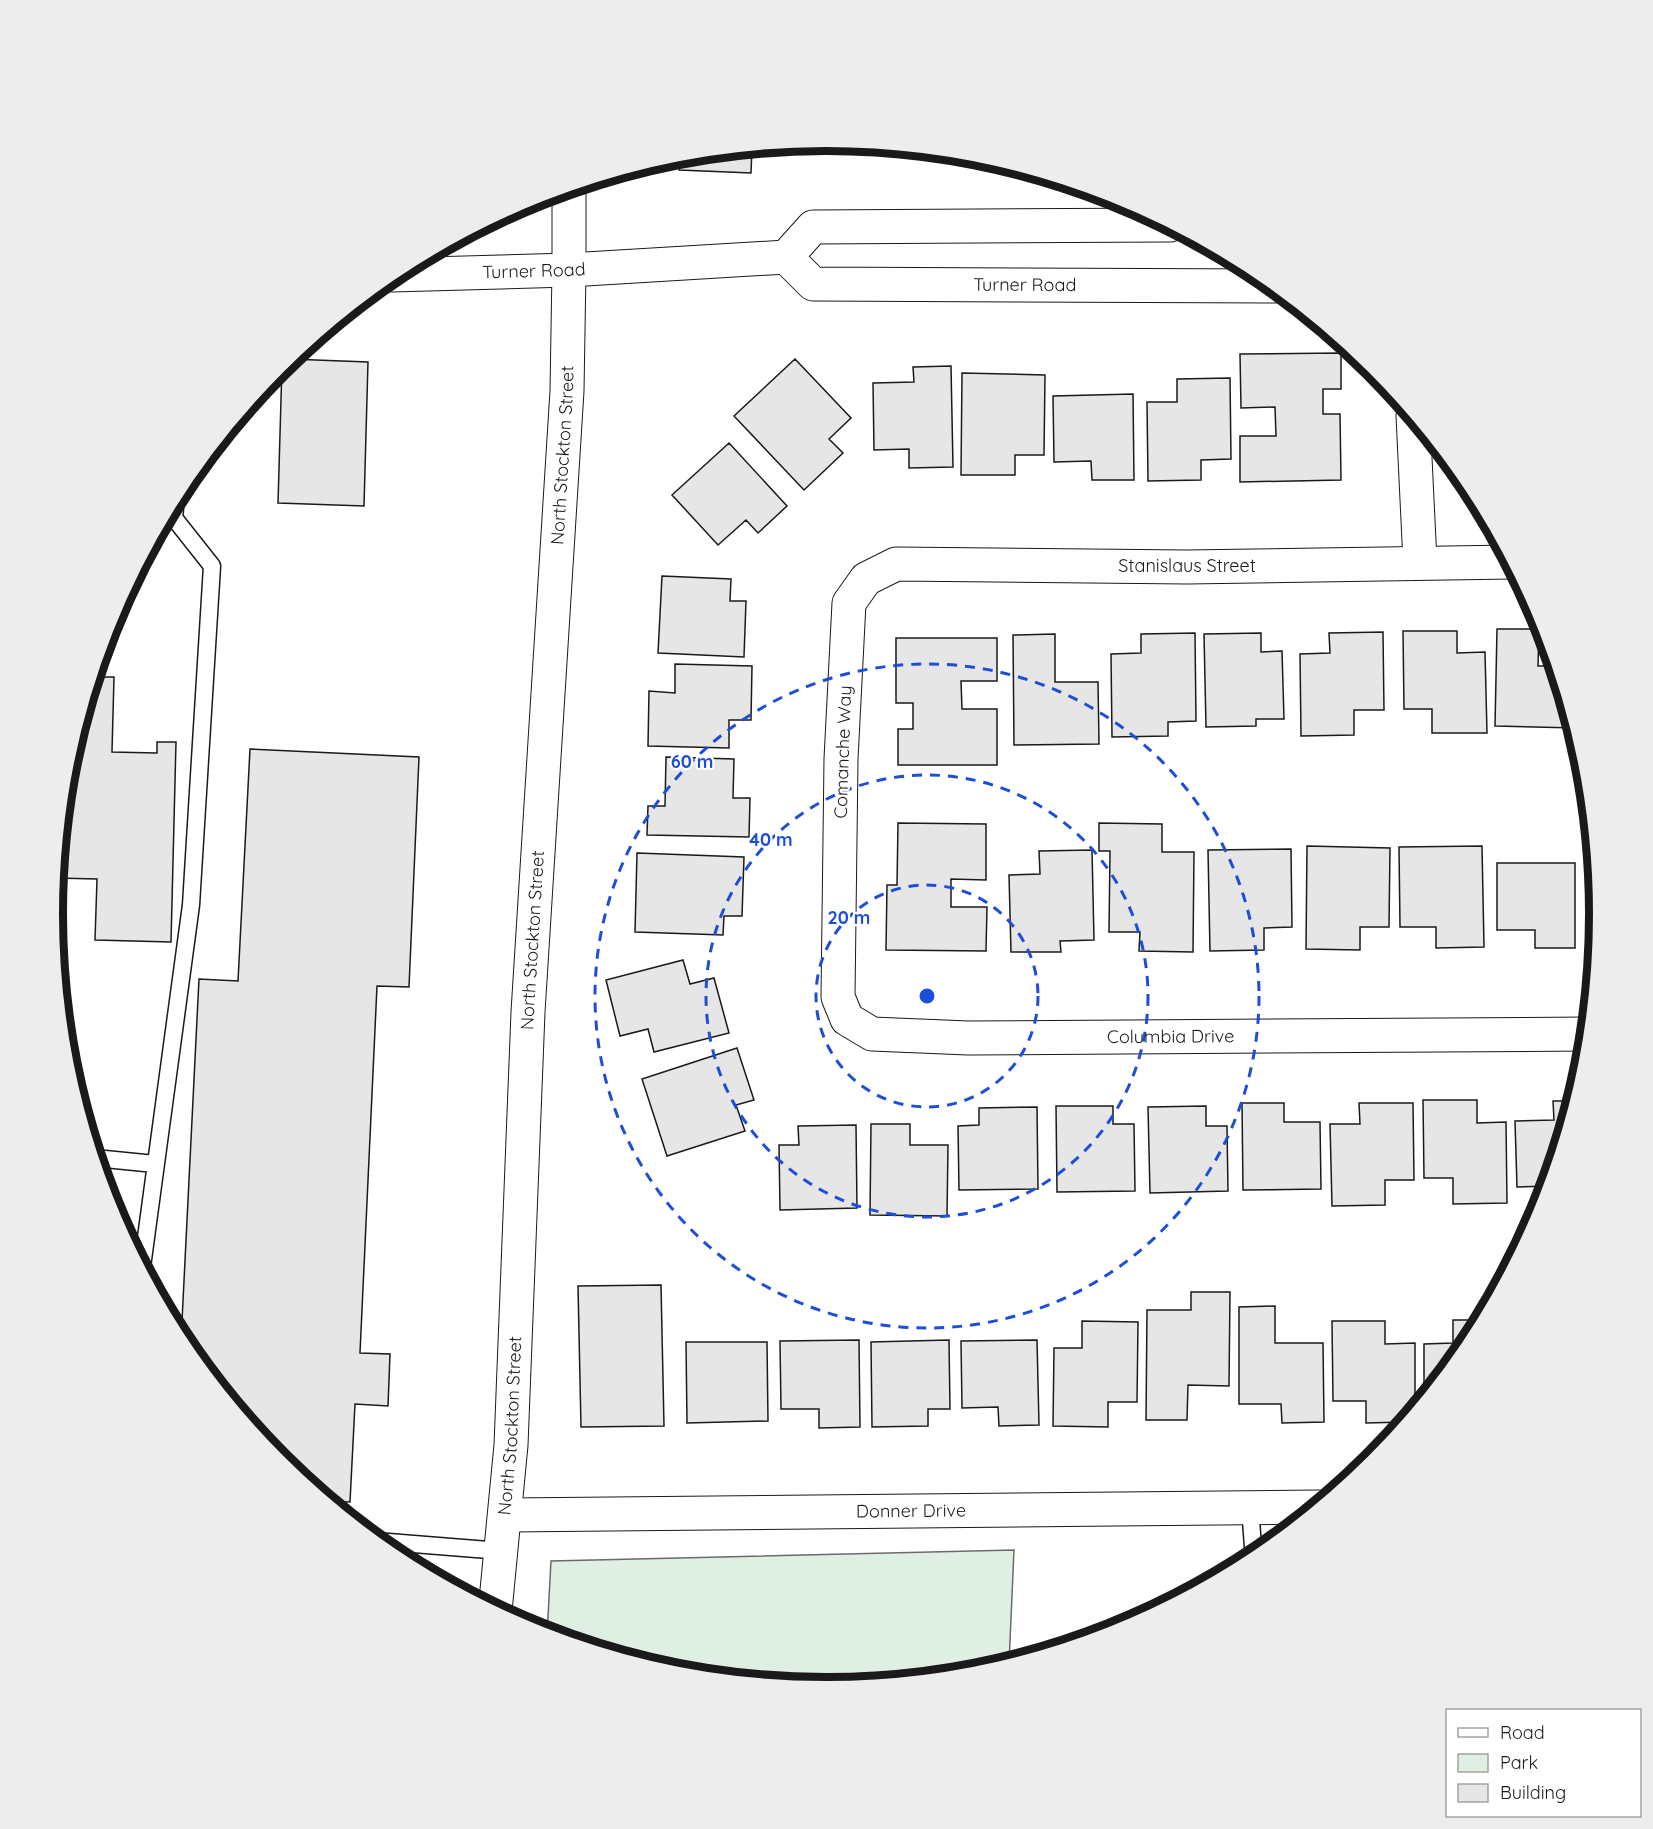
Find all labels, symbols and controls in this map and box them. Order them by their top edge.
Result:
street label: Turner Road [482,257,586,283]
street label: Turner Road [973,273,1076,296]
street label: North Stockton Street [545,365,578,546]
street label: Stanislaus Street [1118,554,1256,577]
street label: Comanche Way [829,685,856,819]
text: 60 m [671,750,713,773]
text: 40 m [749,828,793,851]
street label: North Stockton Street [515,850,549,1030]
text: 20 m [828,906,870,929]
centre of rings [917,986,937,1006]
street label: Columbia Drive [1107,1024,1235,1048]
street label: North Stockton Street [492,1336,526,1516]
street label: Donner Drive [856,1498,966,1523]
legend [1446,1709,1641,1817]
text: Road [1500,1721,1545,1744]
text: Park [1500,1751,1538,1774]
text: Building [1500,1781,1566,1804]

